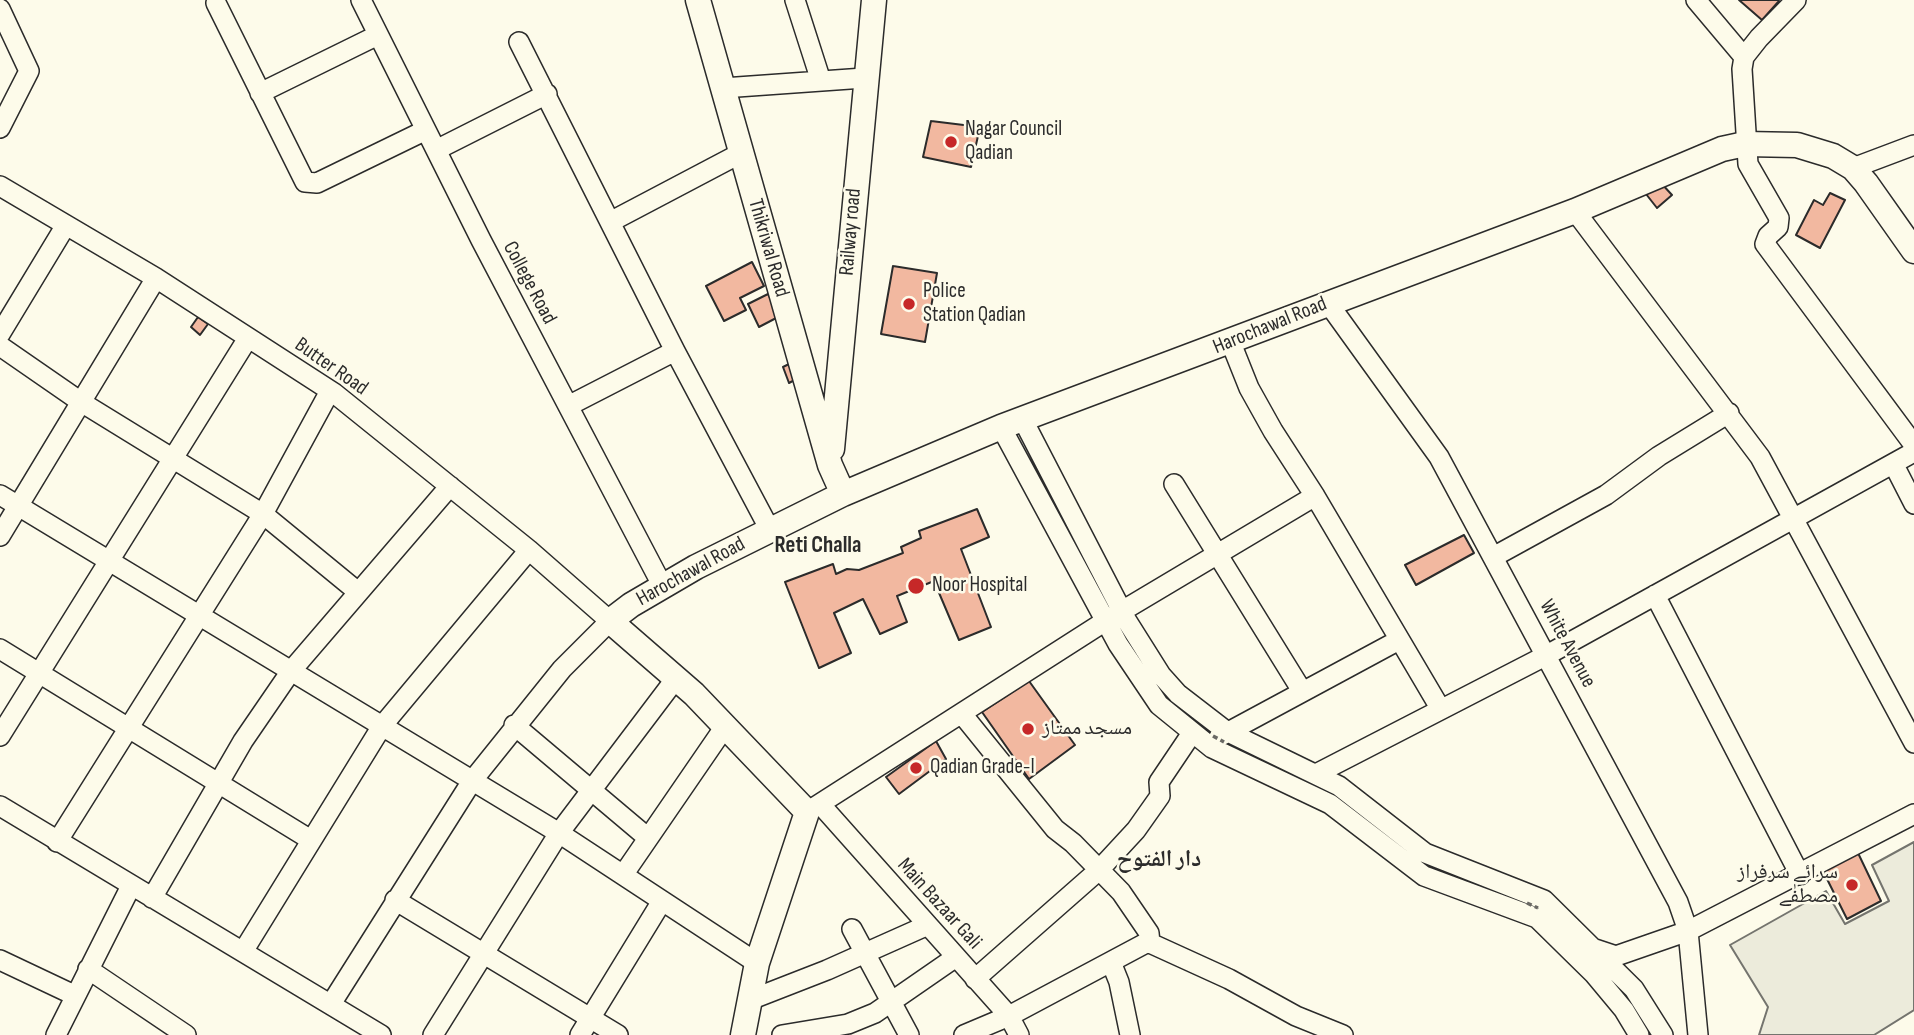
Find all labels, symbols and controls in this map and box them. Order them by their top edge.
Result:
place label: Nagar Council Qadian [965,117,1062,167]
marker: Nagar Council Qadian [943,134,959,150]
street label: Railway road [835,187,867,277]
street label: Thikriwal Road [742,196,794,300]
street label: College Road [497,237,561,329]
place label: Police Station Qadian [923,279,1026,329]
street label: Harochawal Road [1209,292,1331,360]
marker: Police Station Qadian [901,296,917,312]
street label: Butter Road [290,333,372,401]
street label: Harochawal Road [632,532,750,612]
district label: Reti Challa [775,532,861,560]
place label: Noor Hospital [932,573,1027,599]
marker: Noor Hospital [906,576,926,596]
street label: White Avenue [1533,596,1601,692]
place label: مسجد ممتاز [1042,716,1132,742]
marker: مسجد ممتاز [1020,721,1036,737]
place label: Qadian Grade-I [930,755,1035,781]
marker: Qadian Grade-I [908,760,924,776]
district label: دار الفتوح [1117,846,1201,874]
street label: Main Bazaar Gali [891,853,987,955]
place label: سرائے سرفراز مصطفٰے [1737,860,1838,910]
marker: سرائے سرفراز مصطفٰے [1844,877,1860,893]

